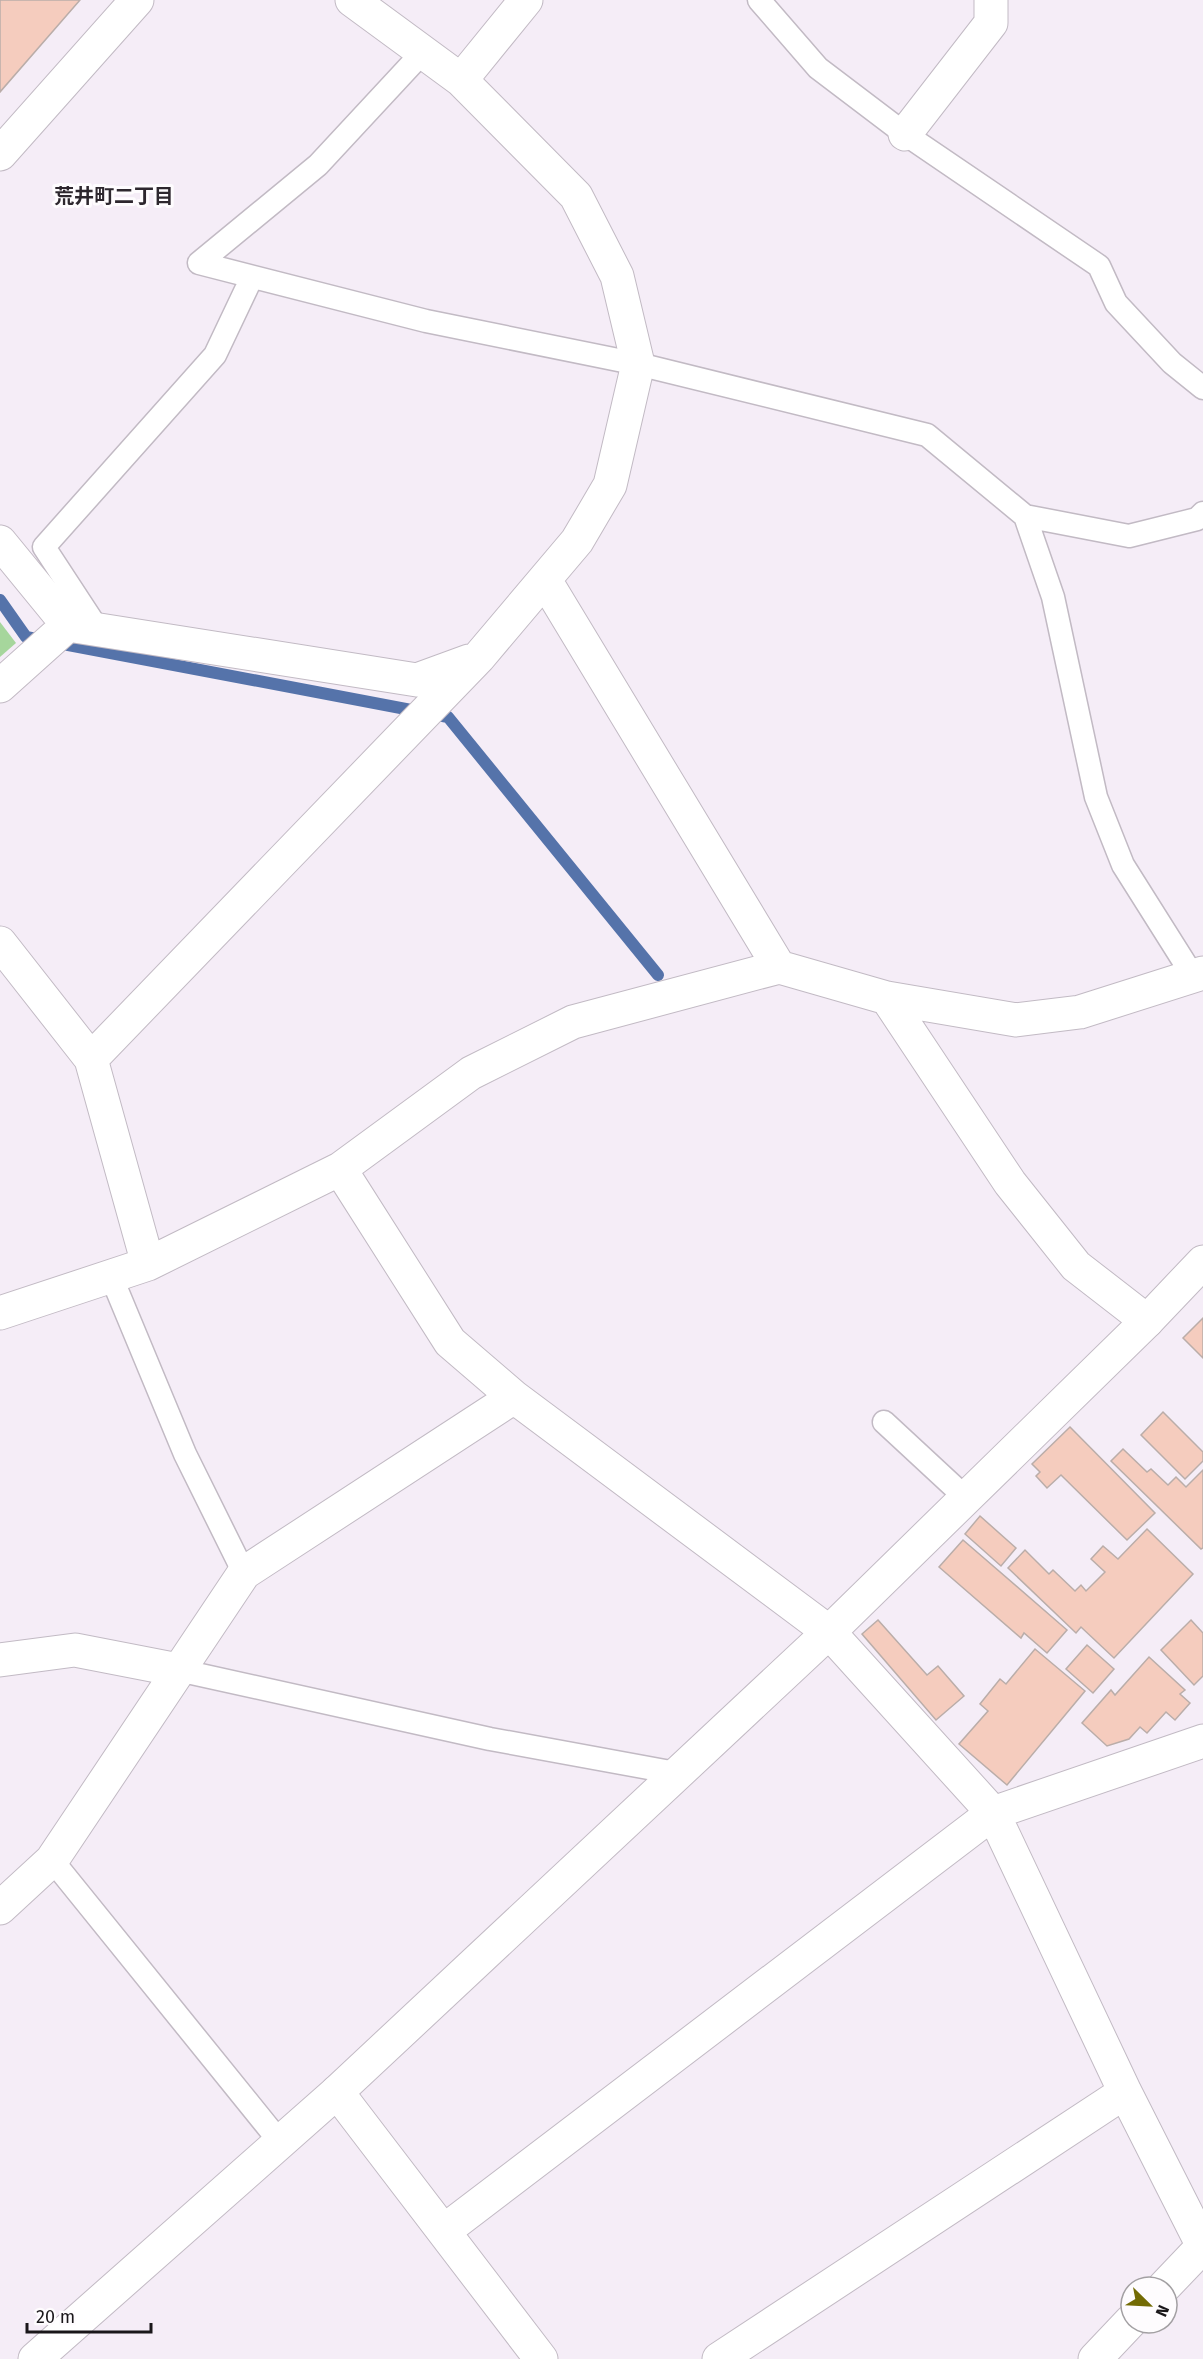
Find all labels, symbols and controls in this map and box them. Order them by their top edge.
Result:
district label: 荒井町二丁目 [54,184,174,208]
north arrow [1119,2275,1179,2335]
scale bar [27,2296,152,2334]
text: N [1151,2302,1173,2320]
text: 20 m [36,2306,75,2328]

